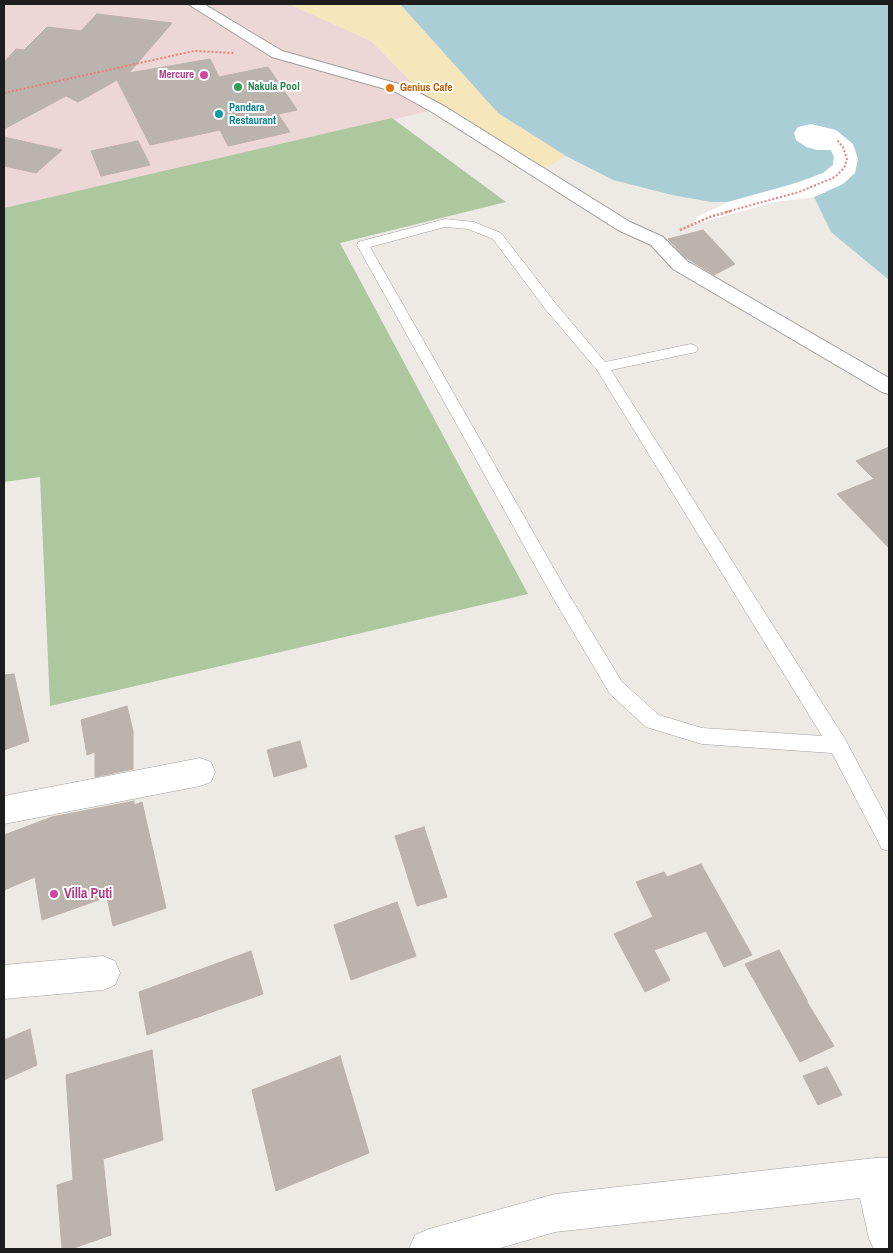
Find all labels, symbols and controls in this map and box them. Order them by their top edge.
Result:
place label: Mercure [159,68,194,82]
marker: Mercure [198,69,210,81]
place label: Nakula Pool [248,80,300,94]
marker: Nakula Pool [232,81,244,93]
place label: Genius Cafe [400,81,453,95]
marker: Genius Cafe [384,82,396,94]
place label: Pandara Restaurant [229,101,276,127]
marker: Pandara Restaurant [213,108,225,120]
place label: Villa Puti [64,886,112,902]
marker: Villa Puti [48,888,60,900]

